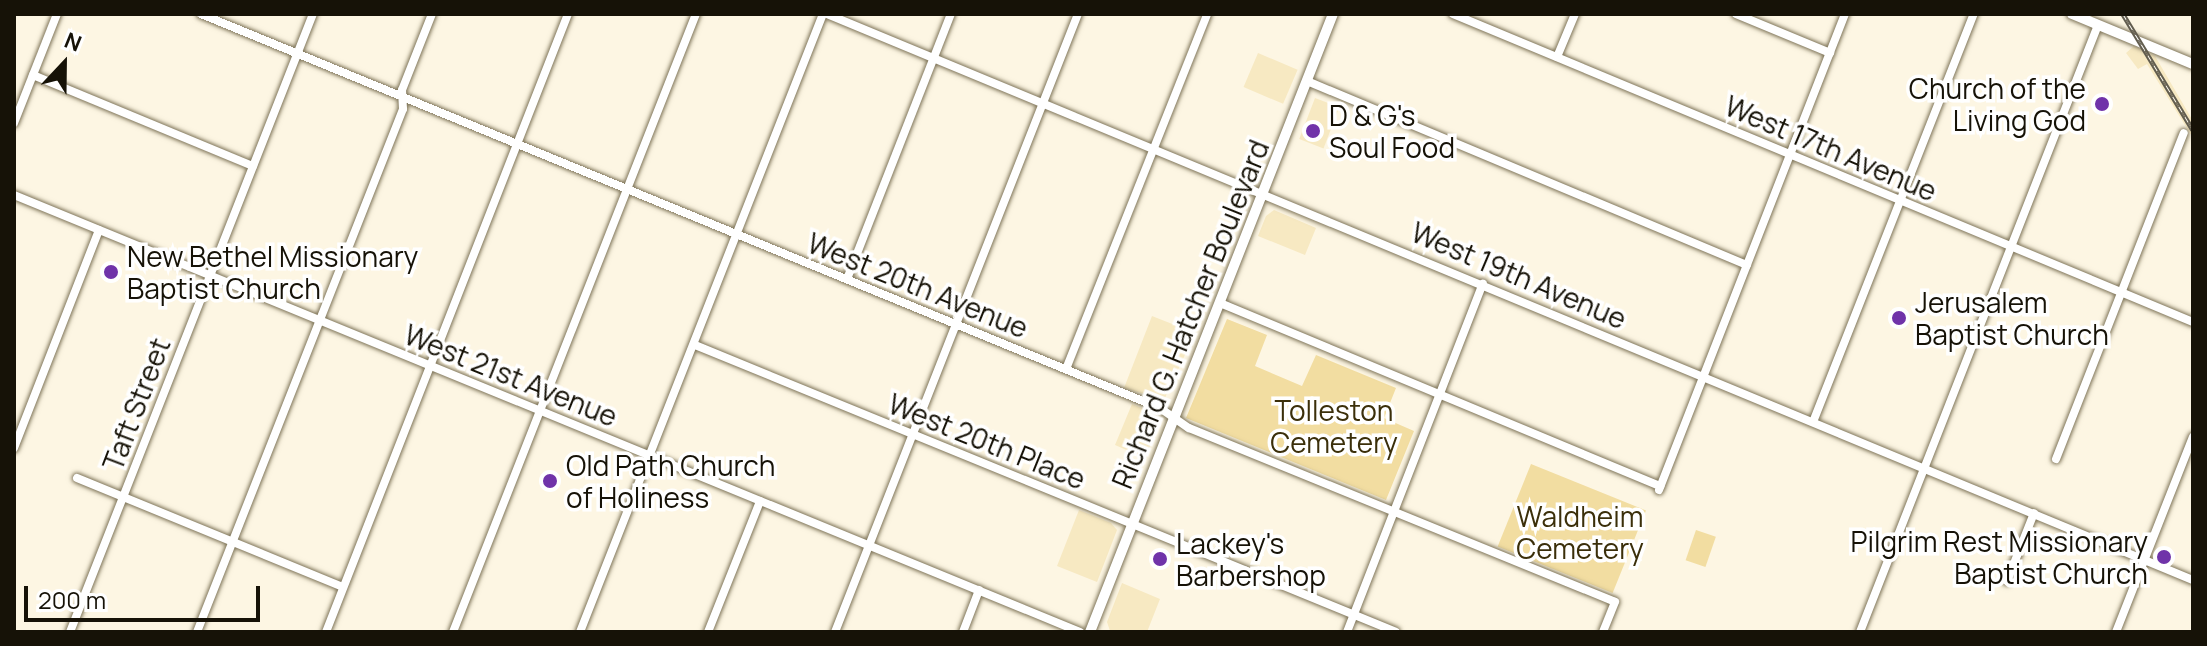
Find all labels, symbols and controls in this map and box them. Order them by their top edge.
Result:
north arrow [24,24,104,104]
text: N [60,25,86,59]
place label: Church of the Living God [1909,71,2086,137]
street label: West 17th Avenue [1720,88,1942,208]
marker: Church of the Living God [2093,95,2111,113]
place label: D & G's Soul Food [1329,98,1455,164]
marker: D & G's Soul Food [1304,122,1322,140]
street label: Richard G. Hatcher Boulevard [1105,135,1275,493]
street label: West 19th Avenue [1407,215,1631,335]
street label: West 20th Avenue [803,225,1033,345]
place label: New Bethel Missionary Baptist Church [127,239,418,305]
marker: New Bethel Missionary Baptist Church [102,263,120,281]
place label: Jerusalem Baptist Church [1915,285,2109,351]
marker: Jerusalem Baptist Church [1890,309,1908,327]
street label: West 21st Avenue [400,317,622,433]
street label: Taft Street [95,333,177,475]
street label: West 20th Place [884,386,1090,496]
park label: Tolleston Cemetery [1270,393,1398,459]
place label: Old Path Church of Holiness [566,448,775,514]
marker: Old Path Church of Holiness [541,472,559,490]
park label: Waldheim Cemetery [1516,499,1644,565]
place label: Pilgrim Rest Missionary Baptist Church [1850,524,2148,590]
place label: Lackey's Barbershop [1176,526,1326,592]
marker: Pilgrim Rest Missionary Baptist Church [2155,548,2173,566]
marker: Lackey's Barbershop [1151,550,1169,568]
scale bar [28,570,264,620]
text: 200 m [38,583,106,616]

